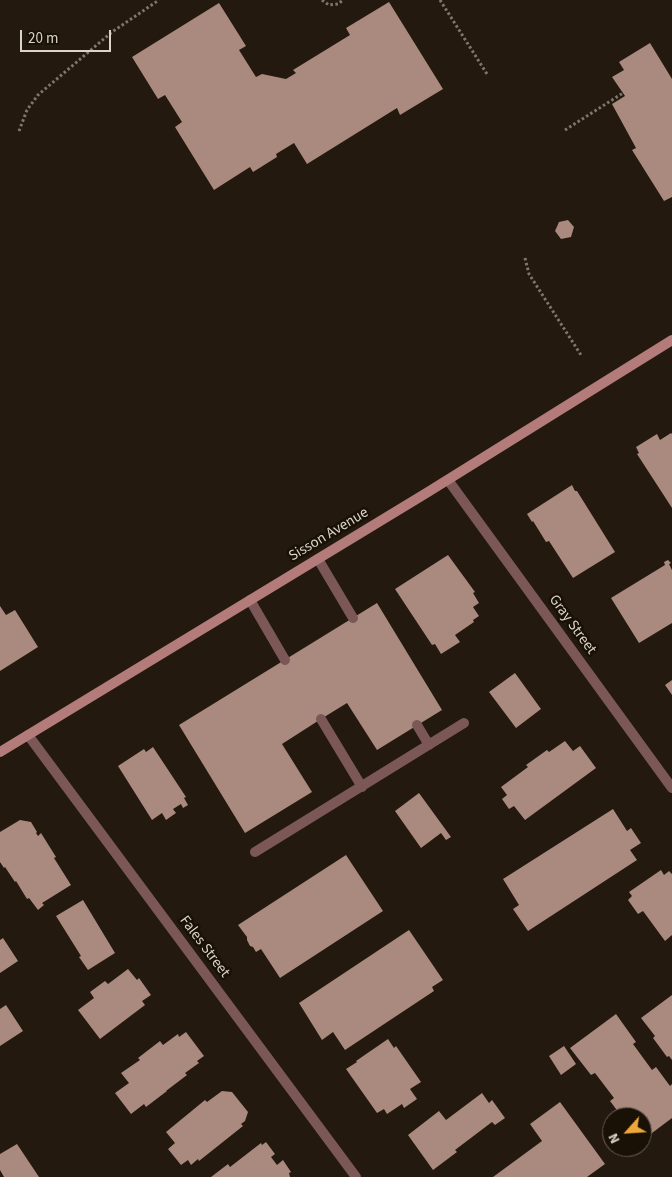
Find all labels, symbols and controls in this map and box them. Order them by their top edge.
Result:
scale bar [22,20,114,52]
text: 20 m [28,28,58,49]
street label: Sisson Avenue [286,504,372,566]
street label: Gray Street [544,592,600,658]
street label: Fales Street [175,913,233,981]
north arrow [602,1107,652,1157]
text: N [603,1130,625,1147]

